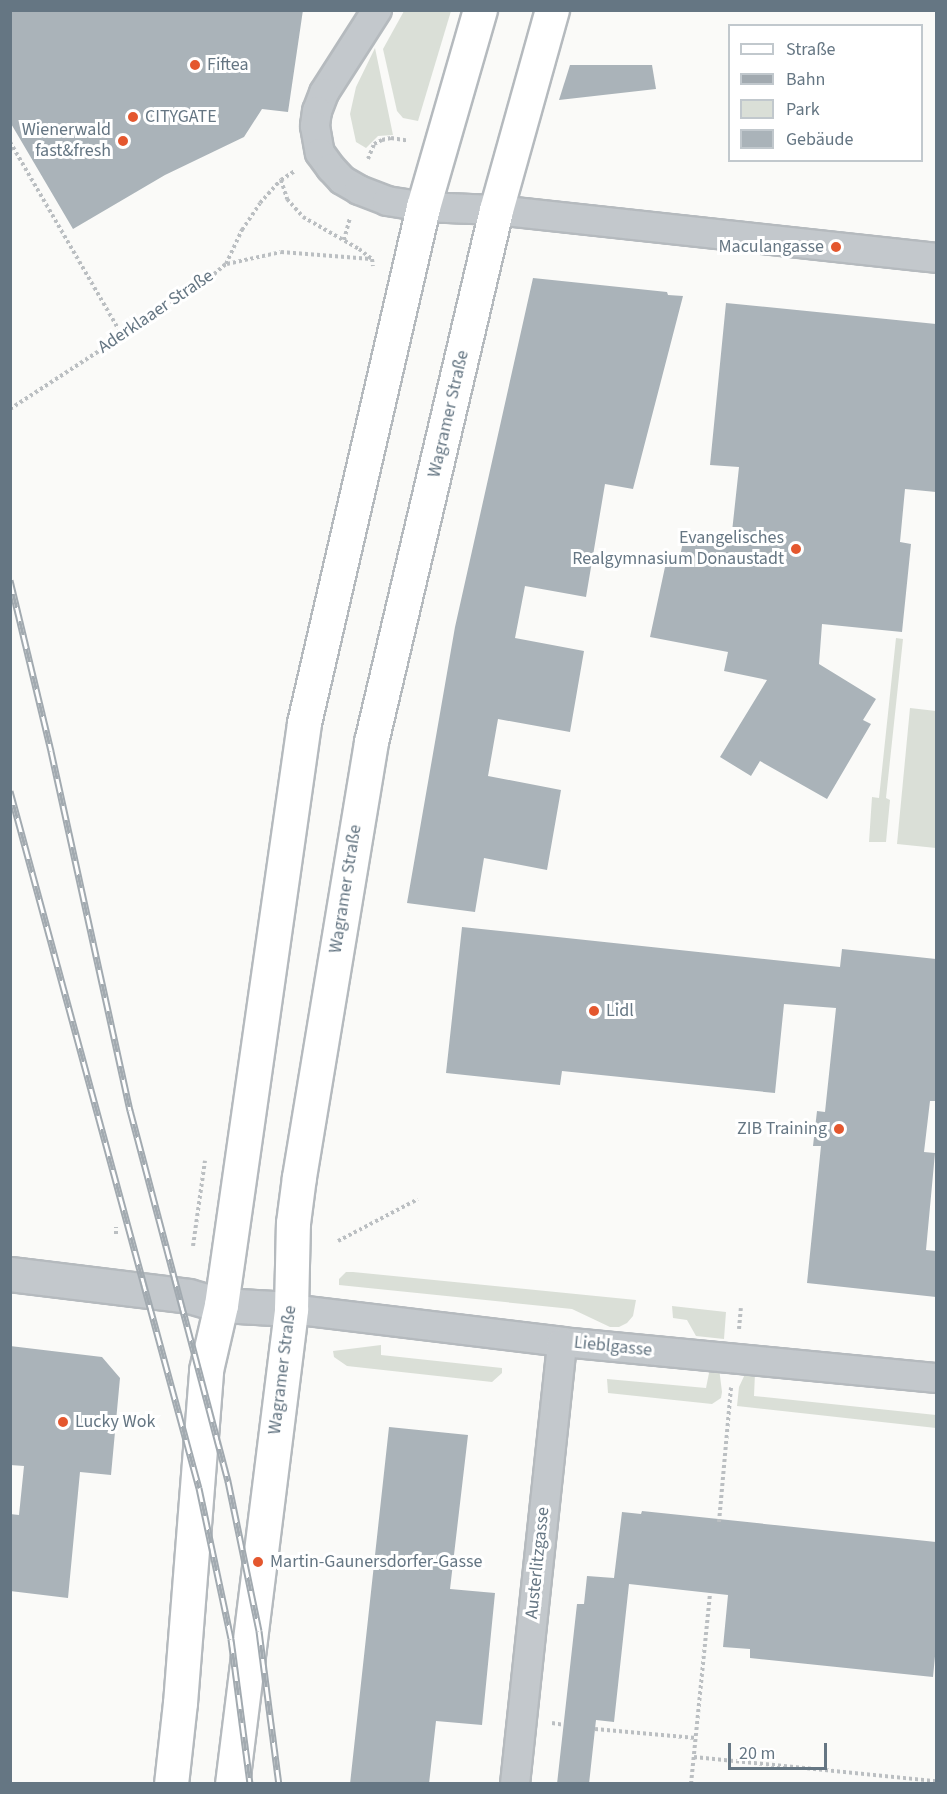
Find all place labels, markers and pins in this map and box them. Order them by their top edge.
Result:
place label: Fiftea [207,54,249,76]
marker: Fiftea [188,58,202,72]
place label: CITYGATE [145,106,217,128]
marker: CITYGATE [126,110,140,124]
place label: Wienerwald fast&fresh [22,120,111,162]
marker: Wienerwald fast&fresh [116,134,130,148]
place label: Maculangasse [718,236,824,258]
marker: Maculangasse [829,240,843,254]
place label: Evangelisches Realgymnasium Donaustadt [572,528,784,570]
marker: Evangelisches Realgymnasium Donaustadt [789,542,803,556]
place label: Lidl [606,1000,634,1022]
marker: Lidl [587,1004,601,1018]
place label: ZIB Training [737,1118,827,1140]
marker: ZIB Training [832,1122,846,1136]
place label: Lucky Wok [75,1411,155,1433]
marker: Lucky Wok [56,1415,70,1429]
place label: Martin-Gaunersdorfer-Gasse [270,1551,482,1573]
marker: Martin-Gaunersdorfer-Gasse [251,1555,265,1569]

